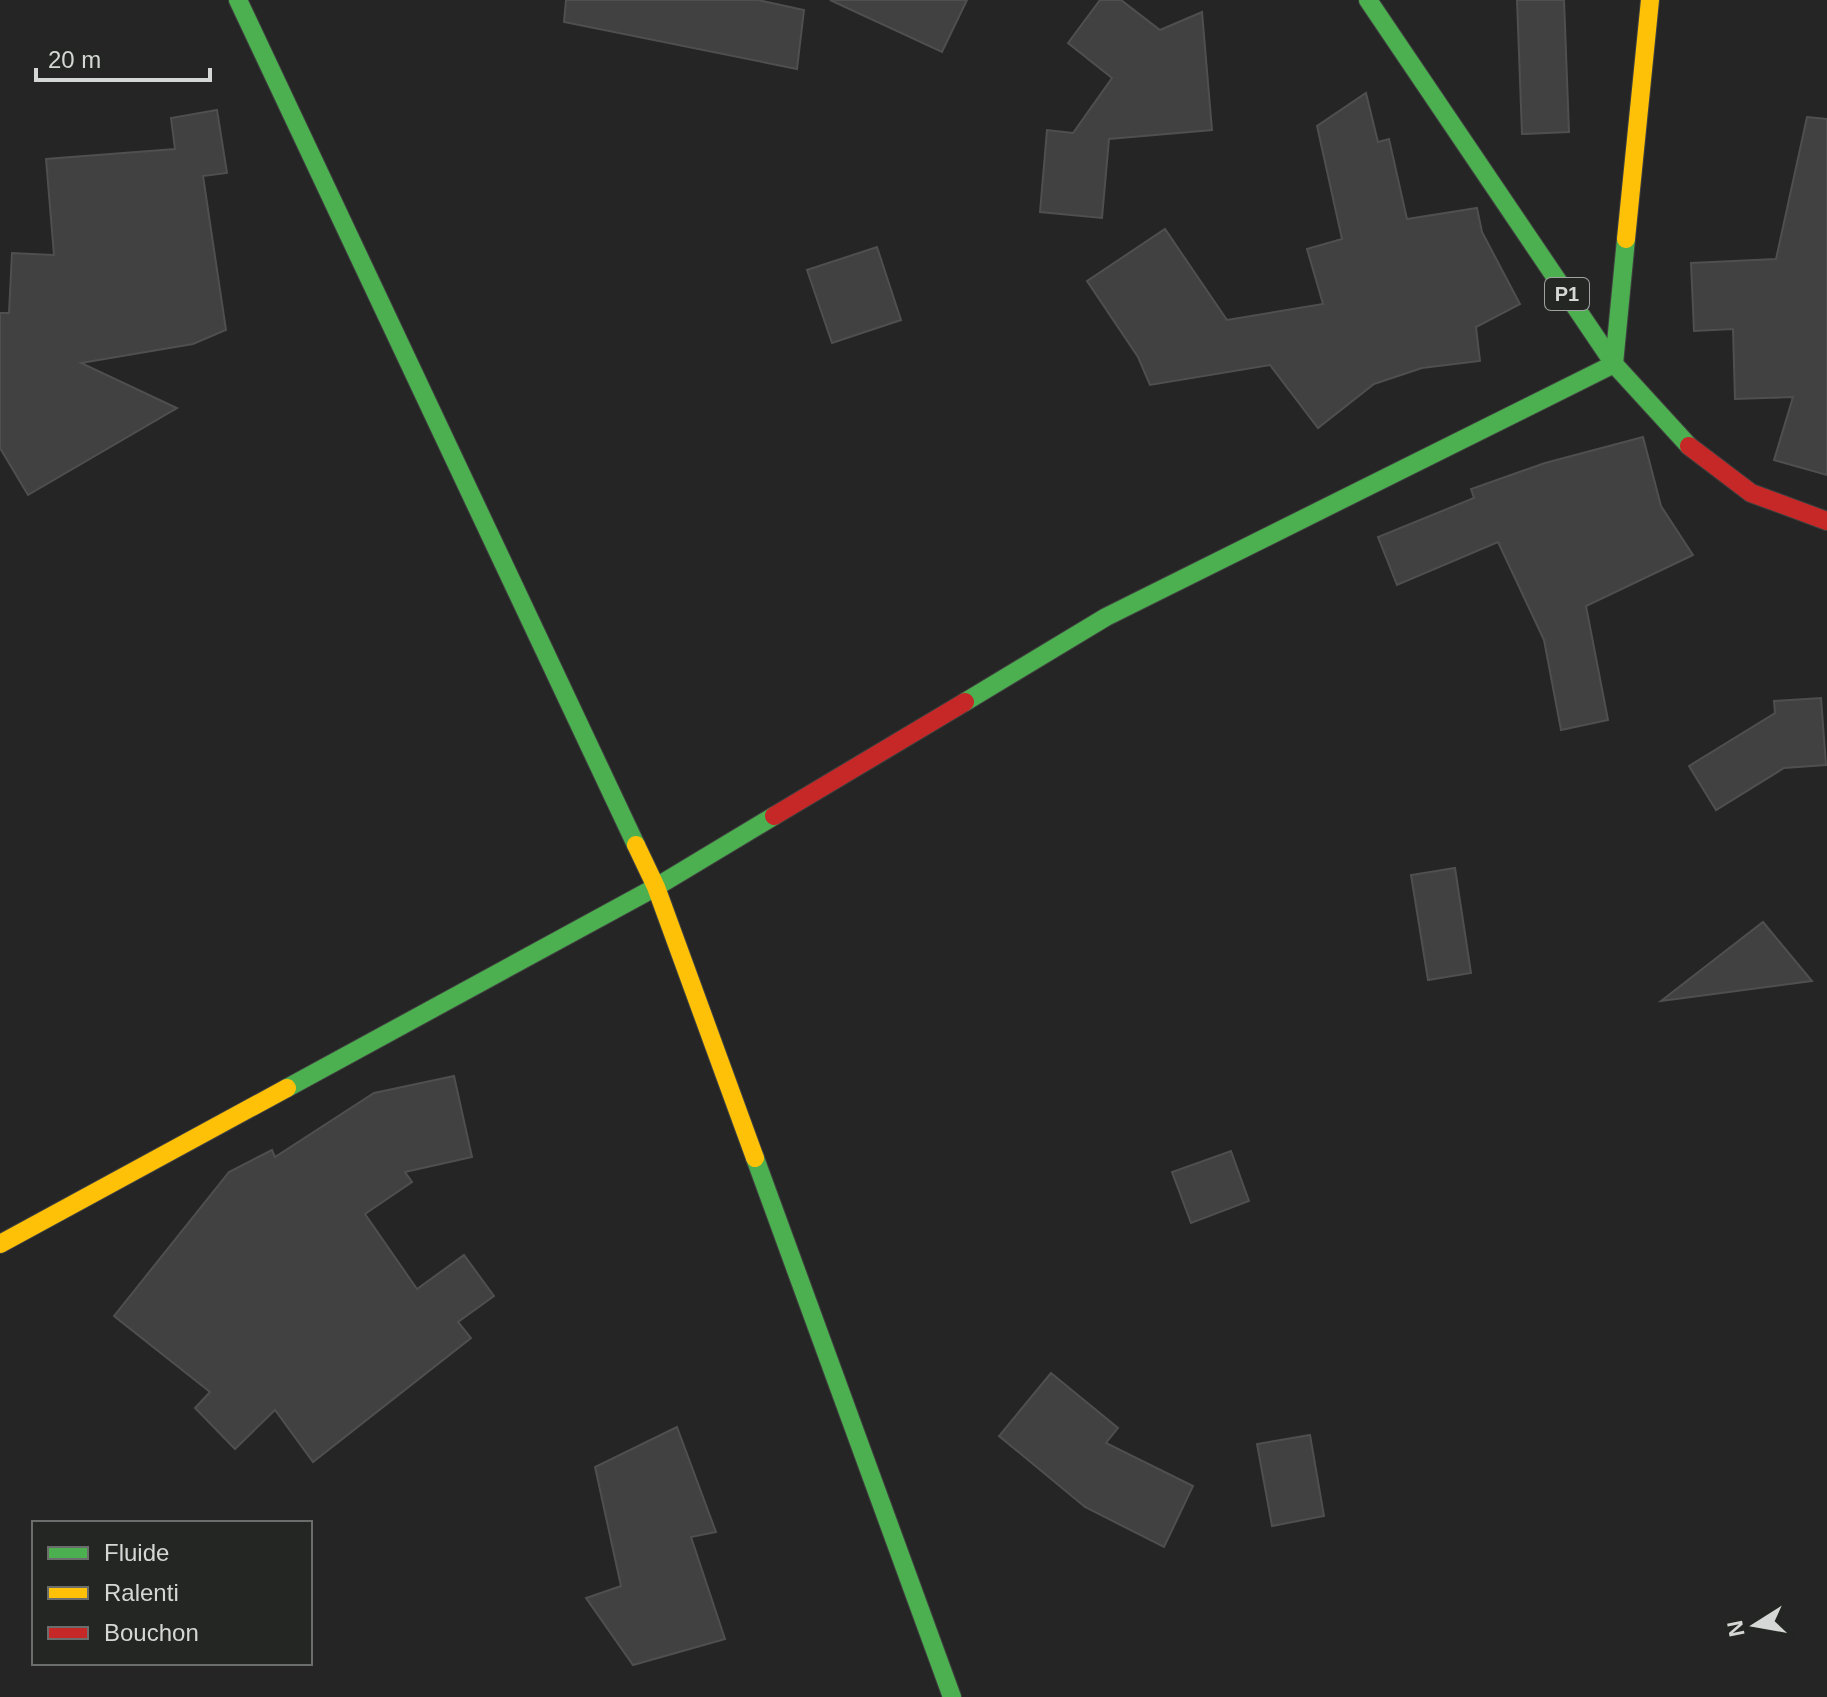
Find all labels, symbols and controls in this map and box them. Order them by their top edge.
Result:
scale bar [36,32,210,82]
text: 20 m [48,46,101,73]
road number: P1 [1545,278,1589,310]
legend [32,1521,312,1665]
text: Fluide [104,1539,169,1566]
text: Ralenti [104,1579,179,1606]
north arrow [1715,1585,1795,1665]
text: Bouchon [104,1619,199,1646]
text: N [1722,1619,1750,1639]

